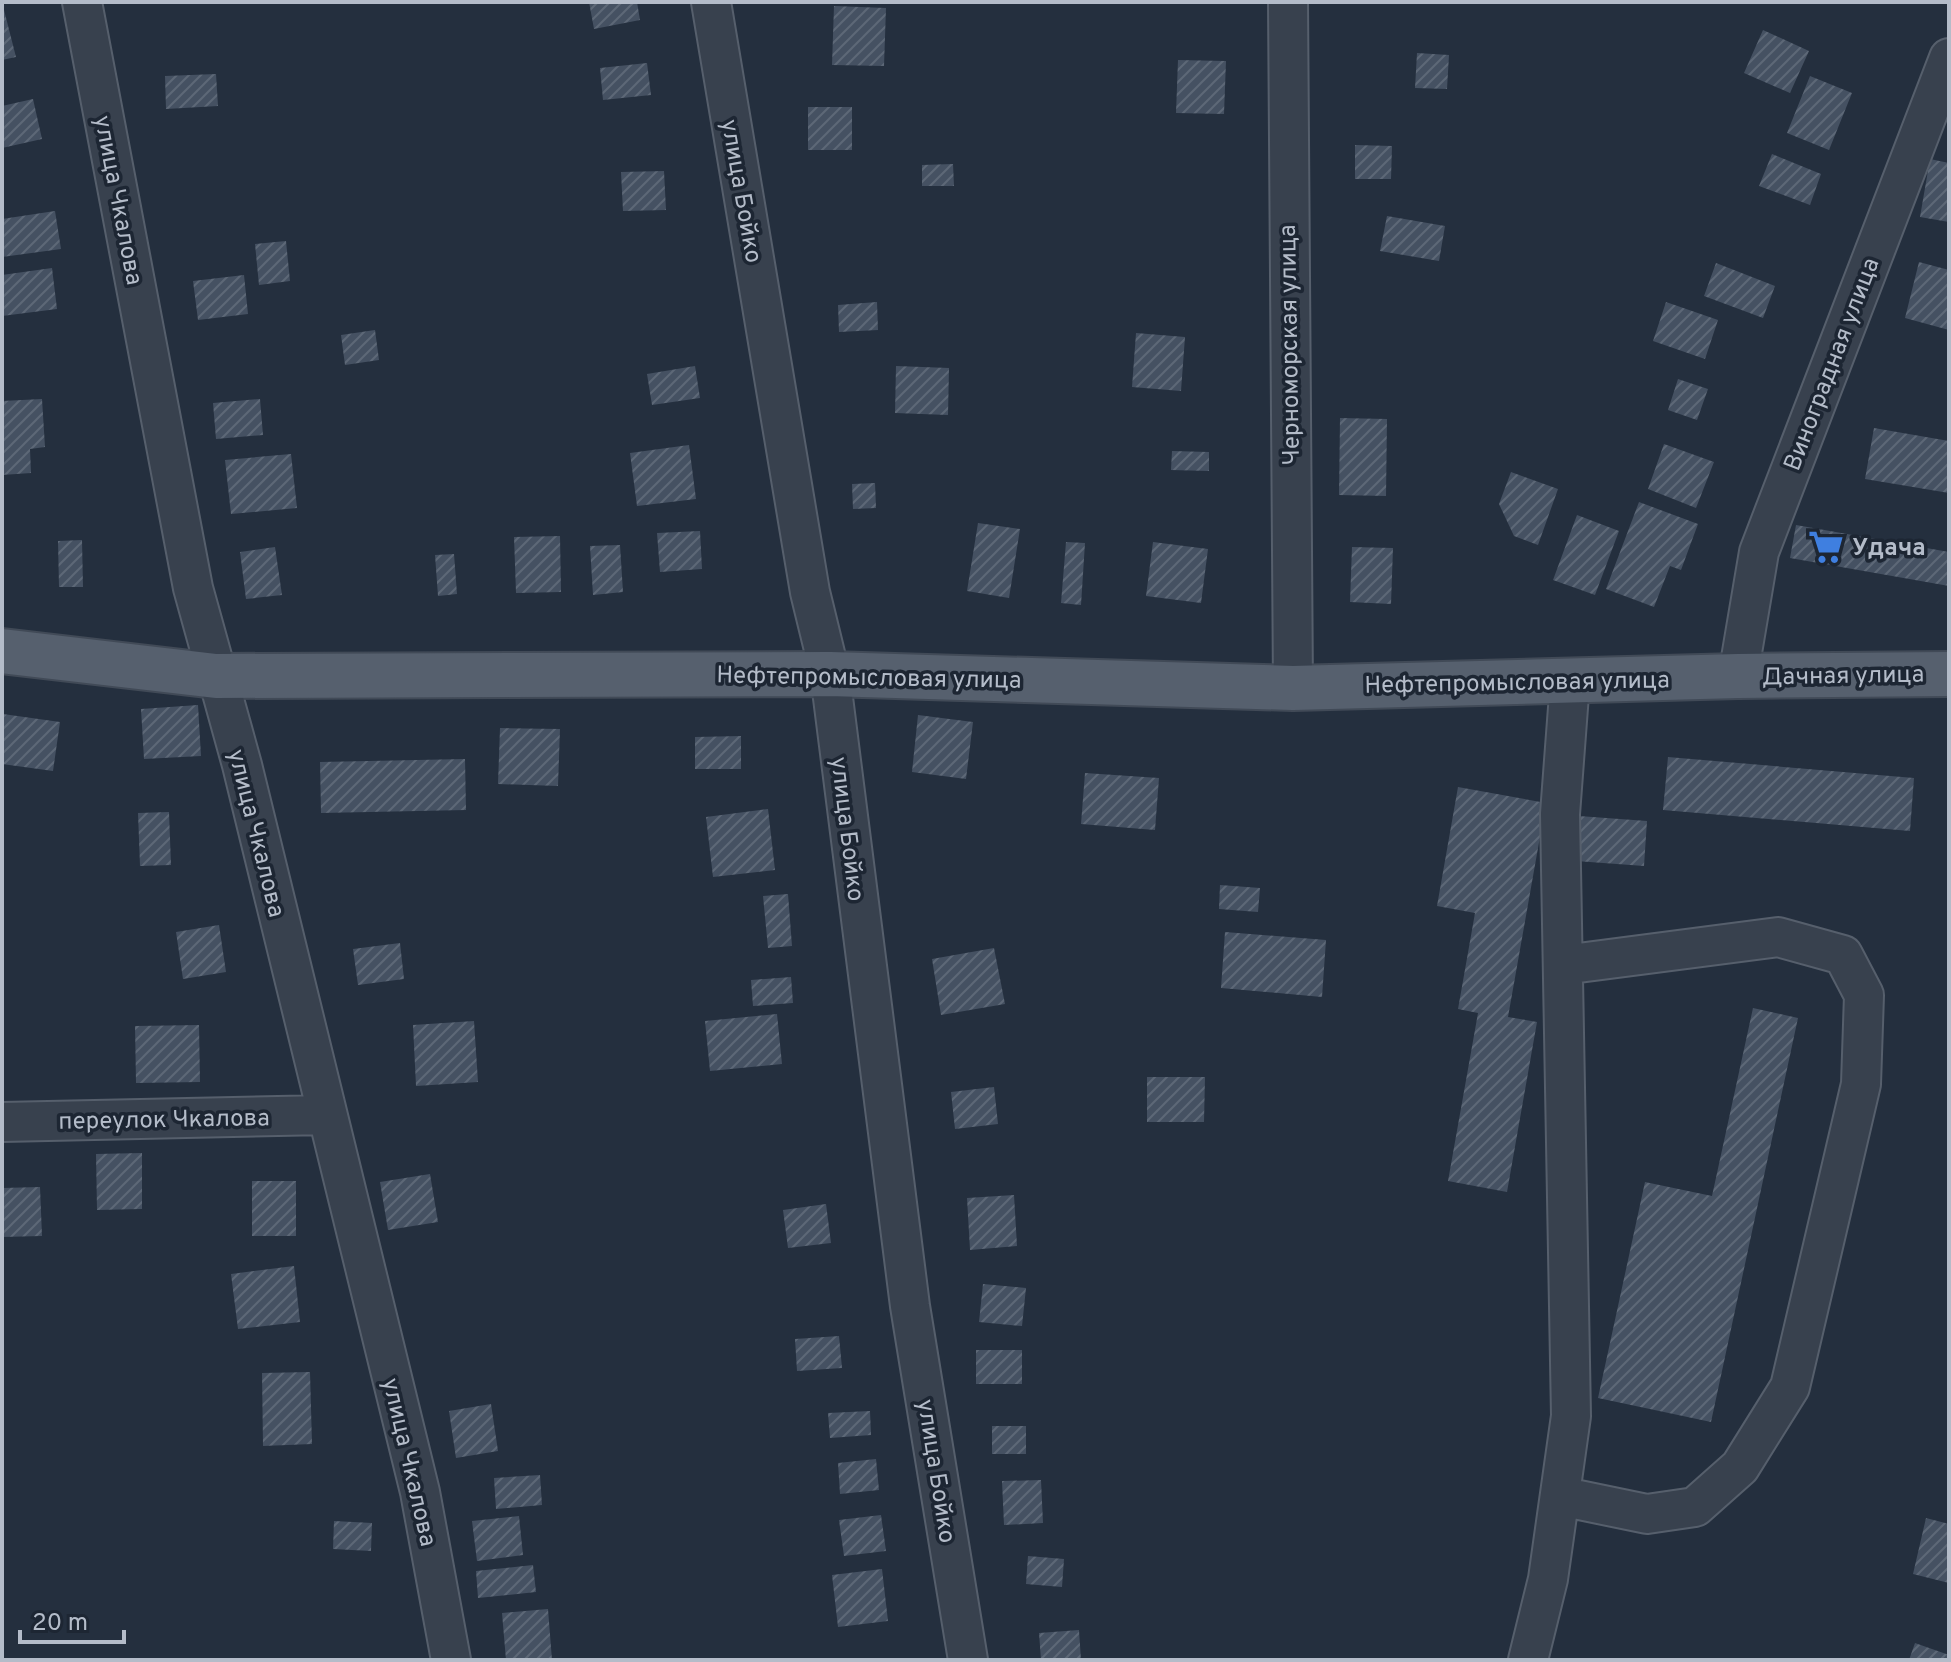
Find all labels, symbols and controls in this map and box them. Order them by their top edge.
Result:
street label: улица Чкалова [86,113,148,288]
street label: улица Бойко [713,117,767,266]
street label: Черноморская улица [1274,224,1308,466]
street label: Виноградная улица [1778,254,1887,476]
supermarket icon: Удача [1807,528,1845,566]
place label: Удача [1852,534,1926,564]
street label: Нефтепромысловая улица [716,661,1022,697]
street label: Дачная улица [1762,661,1925,693]
street label: Нефтепромысловая улица [1364,666,1670,702]
street label: улица Чкалова [220,746,290,921]
street label: улица Бойко [822,755,870,903]
street label: переулок Чкалова [58,1104,270,1138]
street label: улица Чкалова [374,1375,442,1550]
street label: улица Бойко [909,1397,961,1545]
scale bar [20,1594,124,1644]
text: 20 m [32,1609,88,1639]

